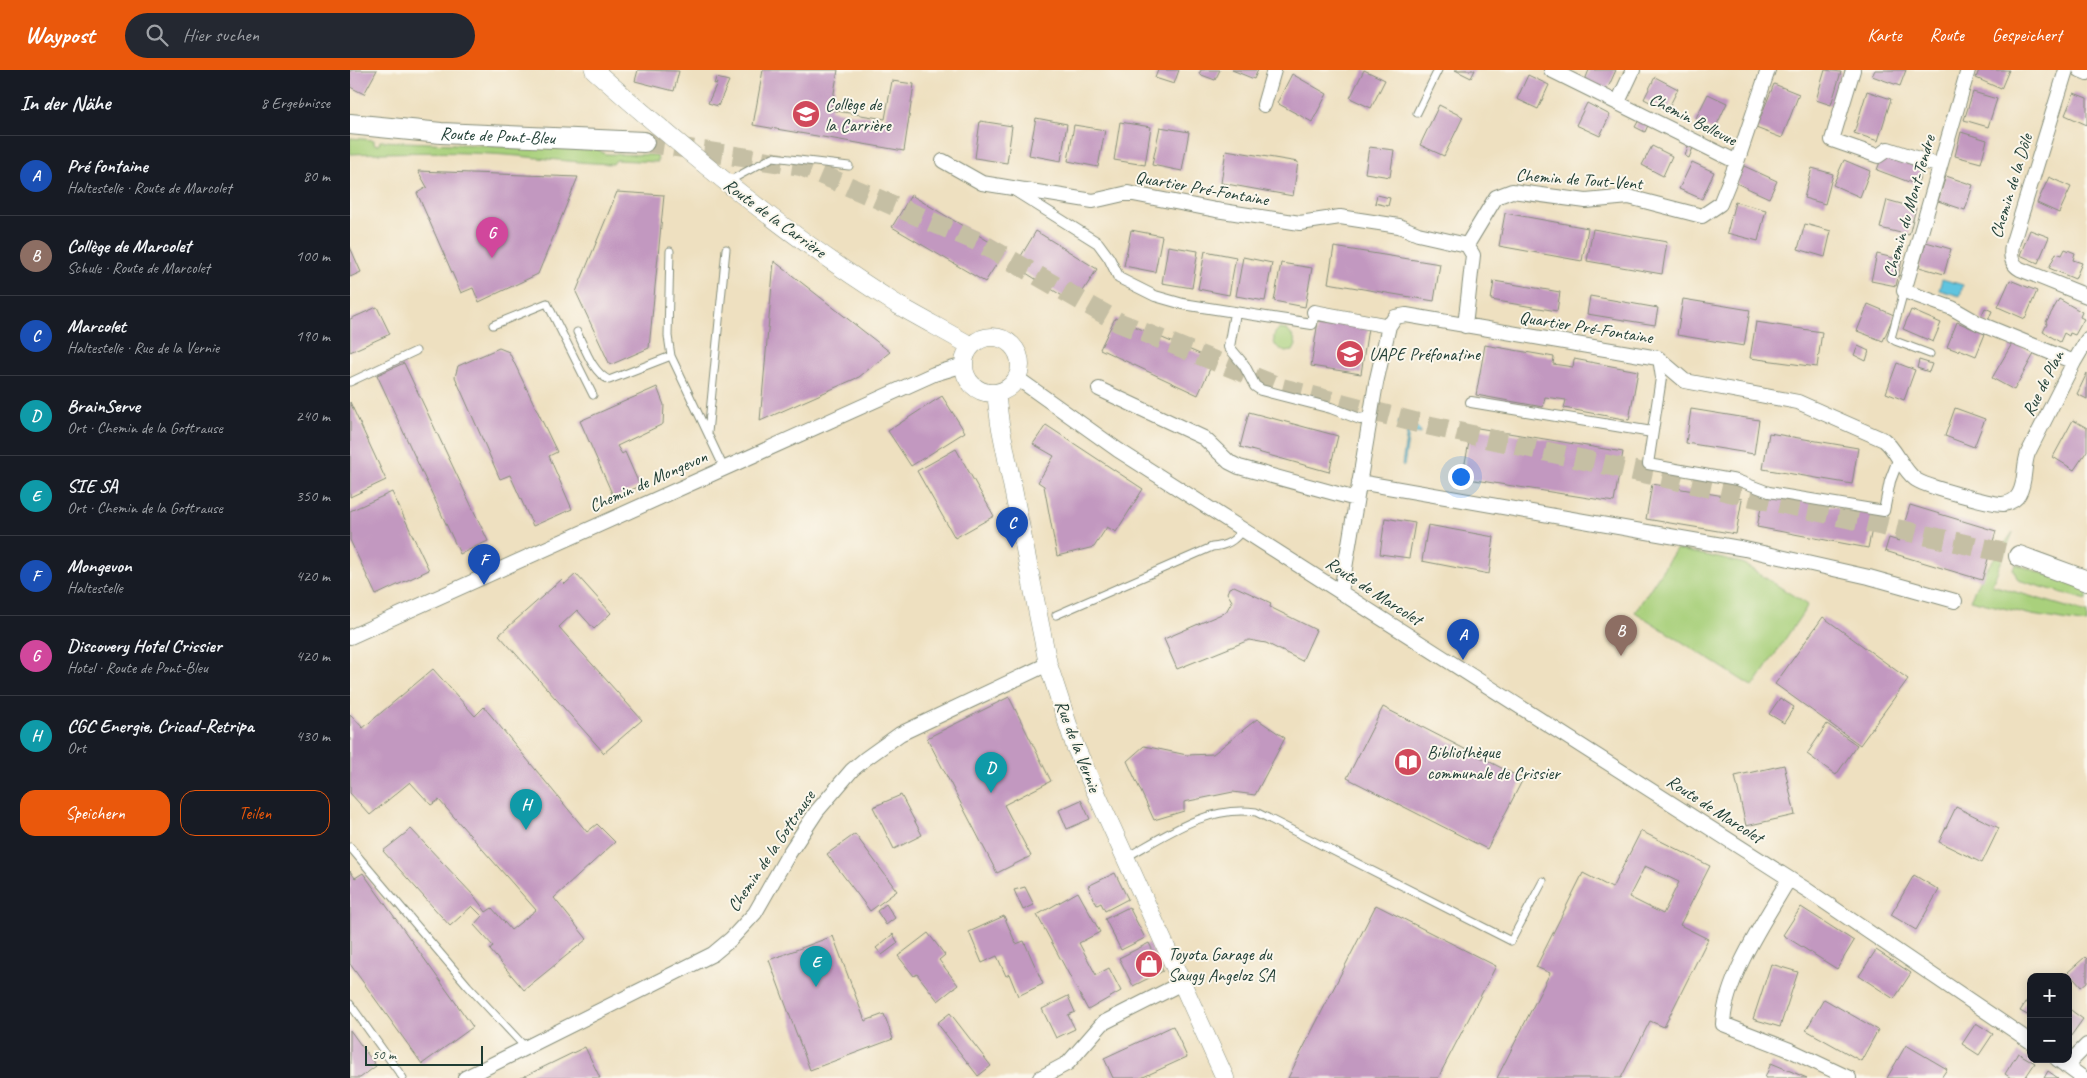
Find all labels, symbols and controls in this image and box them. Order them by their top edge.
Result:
search box [125,13,475,58]
text: Waypost [25,20,95,50]
icon: search [143,21,171,49]
text: Hier suchen [183,23,259,47]
text: Karte [1867,24,1902,46]
text: Route [1930,24,1964,46]
text: Gespeichert [1992,24,2062,46]
street label: Chemin Bellevue [1646,88,1741,151]
text: In der Nähe [20,90,110,116]
text: 8 Ergebnisse [261,93,330,113]
place label: Collège de la Carrière [825,93,892,136]
school or university icon: Collège de la Carrière [791,99,821,129]
street label: Route de Pont-Bleu [439,122,557,149]
street label: Chemin de la Dôle [1985,130,2038,241]
street label: Chemin du Mont-Tendre [1878,131,1940,280]
text: Pré fontaine [67,154,148,178]
street label: Chemin de Tout-Vent [1515,164,1645,195]
street label: Quartier Pré-Fontaine [1134,165,1271,211]
text: A [32,166,40,186]
text: 80 m [303,166,330,186]
street label: Route de la Carrière [720,174,831,263]
text: Haltestelle · Route de Marcolet [67,178,231,198]
pin: G [476,217,508,258]
text: Collège de Marcolet [67,234,191,258]
text: B [32,246,40,266]
text: 100 m [296,246,330,266]
text: Schule · Route de Marcolet [67,258,210,278]
street label: Quartier Pré-Fontaine [1518,306,1655,349]
text: Marcolet [67,314,126,338]
text: C [32,326,40,346]
text: 190 m [296,326,330,346]
text: Haltestelle · Rue de la Vernie [67,338,219,358]
school or university icon: UAPE Préfonatine [1335,339,1365,369]
place label: UAPE Préfonatine [1369,343,1481,365]
street label: Rue de Plan [2017,346,2069,419]
text: BrainServe [67,394,140,418]
text: D [31,406,41,426]
text: 240 m [296,406,330,426]
text: Ort · Chemin de la Gottrause [67,418,223,438]
street label: Chemin de Mongevon [586,445,711,517]
your location [1448,464,1474,490]
text: SIE SA [67,474,118,498]
text: E [32,486,40,506]
text: 350 m [296,486,330,506]
text: Ort · Chemin de la Gottrause [67,498,223,518]
pin: C [996,507,1028,548]
pin: F [468,544,500,585]
street label: Route de Marcolet [1322,552,1429,632]
text: Mongevon [67,554,132,578]
text: F [32,566,40,586]
text: 420 m [296,566,330,586]
text: Haltestelle [67,578,123,598]
pin: B [1605,615,1637,656]
pin: A [1447,619,1479,660]
text: Discovery Hotel Crissier [67,634,222,658]
text: G [32,646,40,666]
text: 420 m [296,646,330,666]
text: Hotel · Route de Pont-Bleu [67,658,208,678]
street label: Rue de la Vernie [1050,697,1106,796]
text: CGC Energie, Cricad-Retripa [67,714,254,738]
text: H [31,726,41,746]
text: 430 m [296,726,330,746]
text: Ort [67,738,86,758]
place label: Bibliothèque communale de Crissier [1427,741,1562,784]
library icon: Bibliothèque communale de Crissier [1393,747,1423,777]
pin: D [975,752,1007,793]
street label: Route de Marcolet [1663,770,1770,850]
street label: Chemin de la Gottrause [722,785,820,916]
pin: H [510,789,542,830]
button: Speichern [20,790,170,836]
button: Teilen [180,790,330,836]
place label: Toyota Garage du Saugy Angeloz SA [1168,943,1276,986]
pin: E [800,946,832,987]
shop icon: Toyota Garage du Saugy Angeloz SA [1134,949,1164,979]
map controls [2027,973,2072,1063]
button: + [2027,973,2072,1018]
button: − [2027,1018,2072,1063]
scale bar [365,1043,482,1066]
text: 50 m [372,1046,396,1063]

